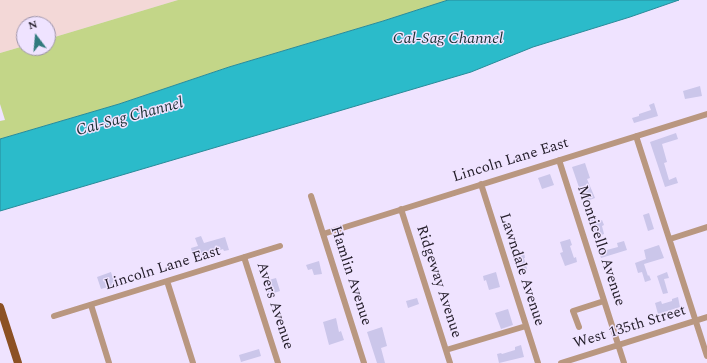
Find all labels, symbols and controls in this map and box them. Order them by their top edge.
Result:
north arrow [16,16,56,56]
text: N [26,16,39,34]
water label: Cal-Sag Channel [393,30,503,50]
water label: Cal-Sag Channel [74,94,186,142]
street label: Lincoln Lane East [451,135,571,187]
street label: Monticello Avenue [572,183,628,309]
street label: Lawndale Avenue [494,211,548,329]
street label: Ridgeway Avenue [411,223,465,341]
street label: Hamlin Avenue [325,224,375,328]
street label: Lincoln Lane East [103,243,223,295]
street label: Avers Avenue [251,260,297,352]
street label: West 135th Street [572,302,688,354]

